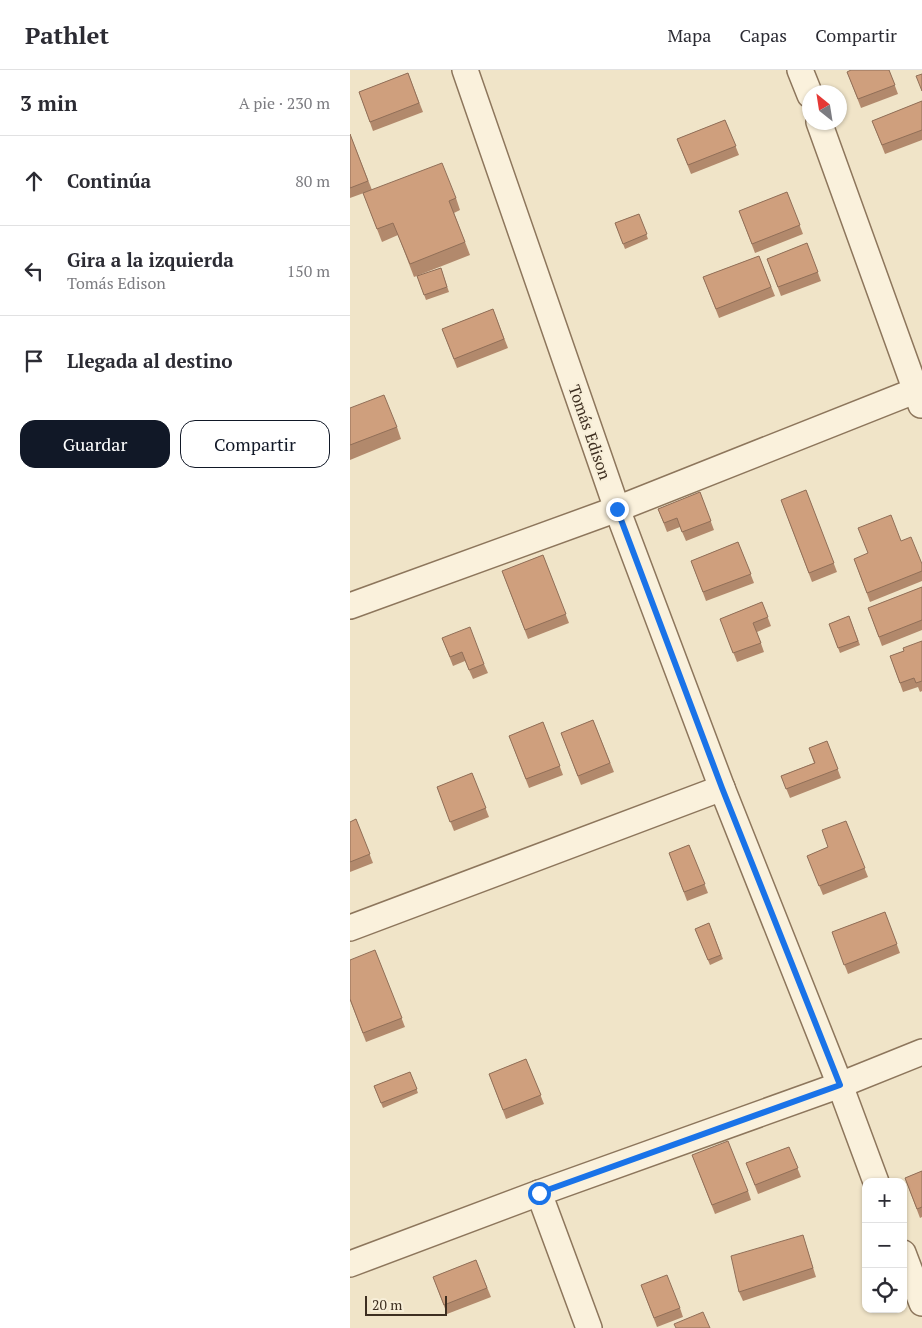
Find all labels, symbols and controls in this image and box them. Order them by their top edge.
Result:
text: Pathlet [25,19,109,51]
text: Mapa [667,23,711,47]
text: Capas [739,23,787,47]
text: Compartir [815,23,897,47]
north arrow [802,85,847,130]
text: 3 min [20,89,77,117]
text: A pie · 230 m [239,92,330,114]
icon: ahead [20,167,48,195]
text: Continúa [67,168,151,193]
text: 80 m [295,170,330,192]
text: Gira a la izquierda [67,247,234,272]
icon: left [20,257,48,285]
text: 150 m [287,260,330,282]
text: Tomás Edison [67,272,166,294]
icon: arrive [20,347,48,375]
text: Llegada al destino [67,348,233,373]
street label: Tomás Edison [564,382,617,483]
button: Guardar [20,420,170,468]
button: Compartir [180,420,330,468]
route end [606,498,629,521]
map controls [862,1178,907,1313]
button: + [862,1178,907,1223]
route start [528,1182,551,1205]
button: − [862,1223,907,1268]
button: locate [862,1268,907,1313]
scale bar [365,1293,448,1316]
text: 20 m [372,1295,402,1314]

